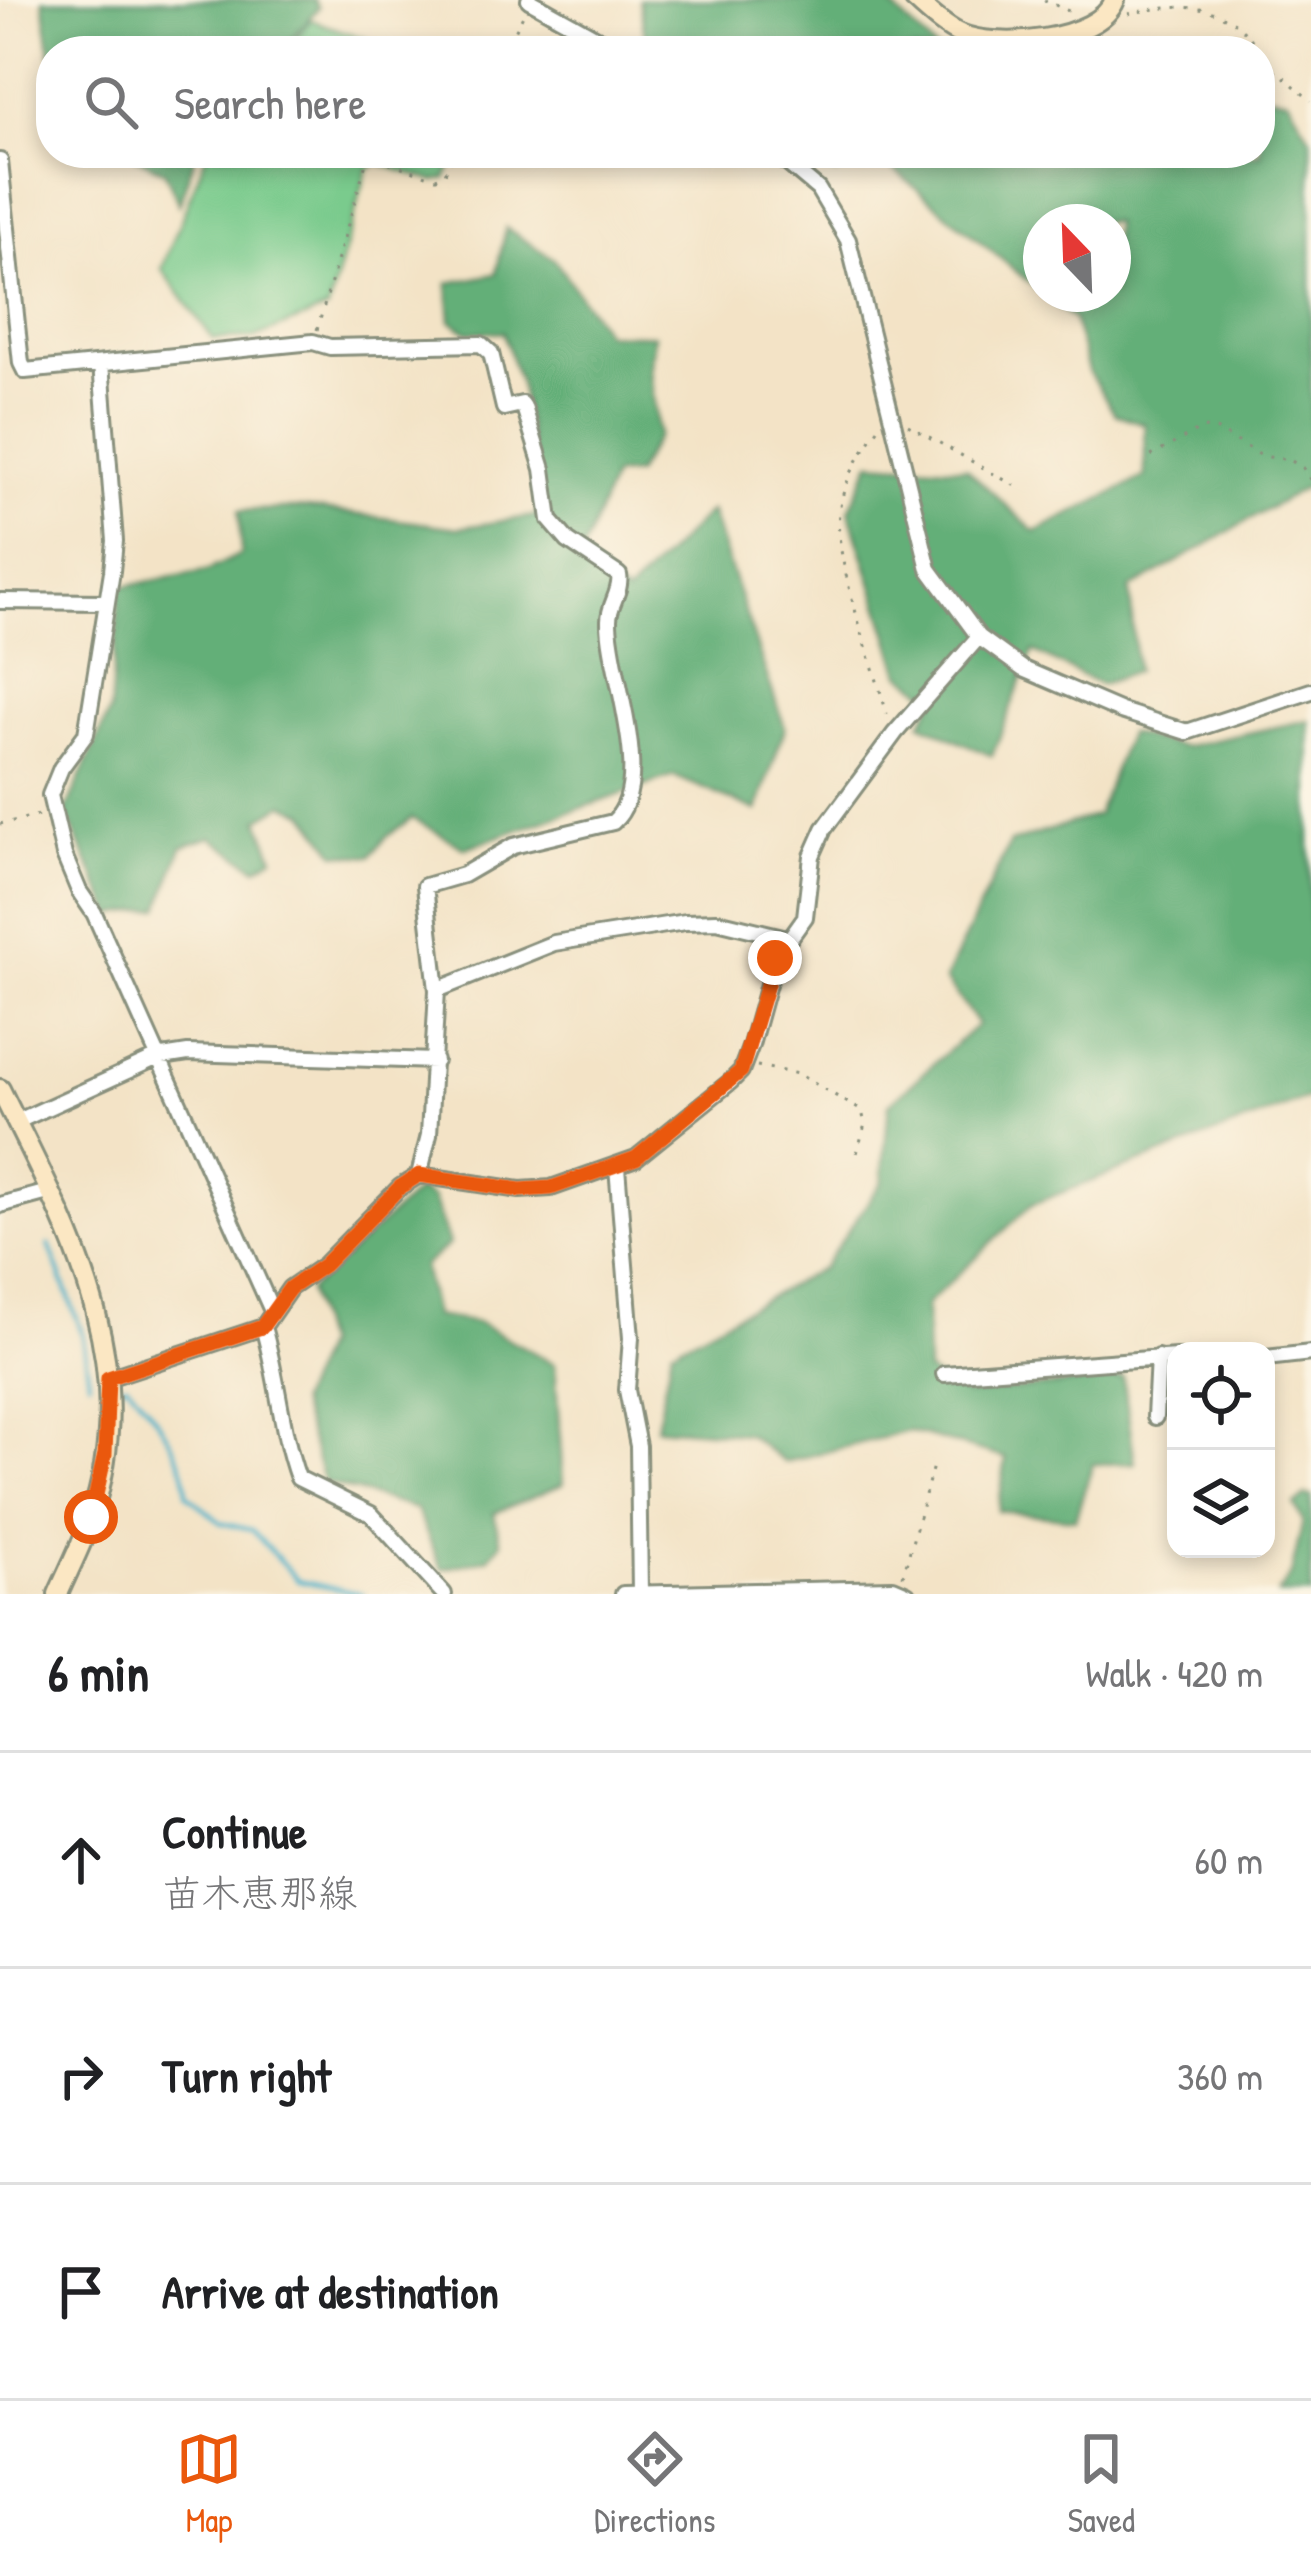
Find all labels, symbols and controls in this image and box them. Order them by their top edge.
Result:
search box [36,36,1275,168]
icon: search [78,69,144,135]
text: Search here [174,72,366,133]
north arrow [1023,204,1131,312]
route end [748,931,802,985]
map controls [1167,1342,1275,1558]
button: locate [1167,1342,1275,1450]
button: layers [1167,1450,1275,1558]
route start [64,1490,118,1544]
text: 6 min [48,1638,149,1707]
text: Walk · 420 m [1086,1646,1263,1699]
text: Continue [162,1801,307,1862]
icon: ahead [48,1827,114,1893]
text: 60 m [1194,1833,1263,1886]
text: 苗木恵那線 [162,1866,357,1919]
icon: right [48,2043,114,2109]
text: Turn right [162,2045,331,2106]
text: 360 m [1177,2049,1263,2102]
icon: arrive [48,2259,114,2325]
text: Arrive at destination [162,2261,499,2322]
tab: Map [176,2426,242,2542]
tab: Directions [594,2426,716,2542]
tab: Saved [1068,2426,1135,2542]

